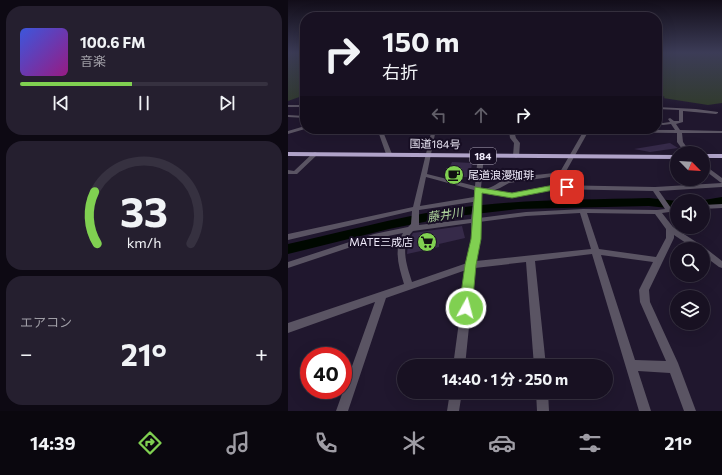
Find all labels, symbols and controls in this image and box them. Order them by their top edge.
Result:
text: 150 m [382,24,459,58]
icon: right [316,28,368,80]
text: 100.6 FM [80,33,146,51]
text: 音楽 [80,53,106,69]
text: 右折 [382,61,418,83]
icon: previous [50,92,72,114]
icon: pause [133,92,155,114]
icon: next [216,92,238,114]
icon: left [428,104,450,126]
icon: ahead [470,104,492,126]
icon: right [512,104,534,126]
street label: 国道184号 [409,137,461,150]
north arrow [670,146,710,186]
map controls [670,146,710,330]
road number: 184 [470,148,496,164]
cafe icon: 尾道浪漫珈琲 [443,164,465,186]
place label: 尾道浪漫珈琲 [468,168,534,181]
pin [550,170,584,204]
icon: arrive [556,176,578,198]
text: 33 [120,184,168,235]
button: sound [670,194,710,234]
water label: 藤井川 [426,204,466,224]
supermarket icon: MATE三成店 [416,231,438,253]
text: km/h [127,232,161,250]
place label: MATE三成店 [349,235,413,248]
button: search [670,242,710,282]
position arrow [445,287,487,329]
button: layers [670,290,710,330]
text: エアコン [20,314,72,330]
text: 21° [121,335,167,372]
text: − [20,340,33,367]
text: + [255,340,268,367]
speed limit sign: 40 [300,347,352,399]
text: 14:40 · 1 分 · 250 m [442,370,568,388]
icon: directions [136,429,164,457]
icon: music [224,429,252,457]
icon: phone [312,429,340,457]
icon: climate [400,429,428,457]
icon: car [488,429,516,457]
icon: filters [576,429,604,457]
text: 14:39 [30,432,76,454]
text: 21° [664,432,692,454]

